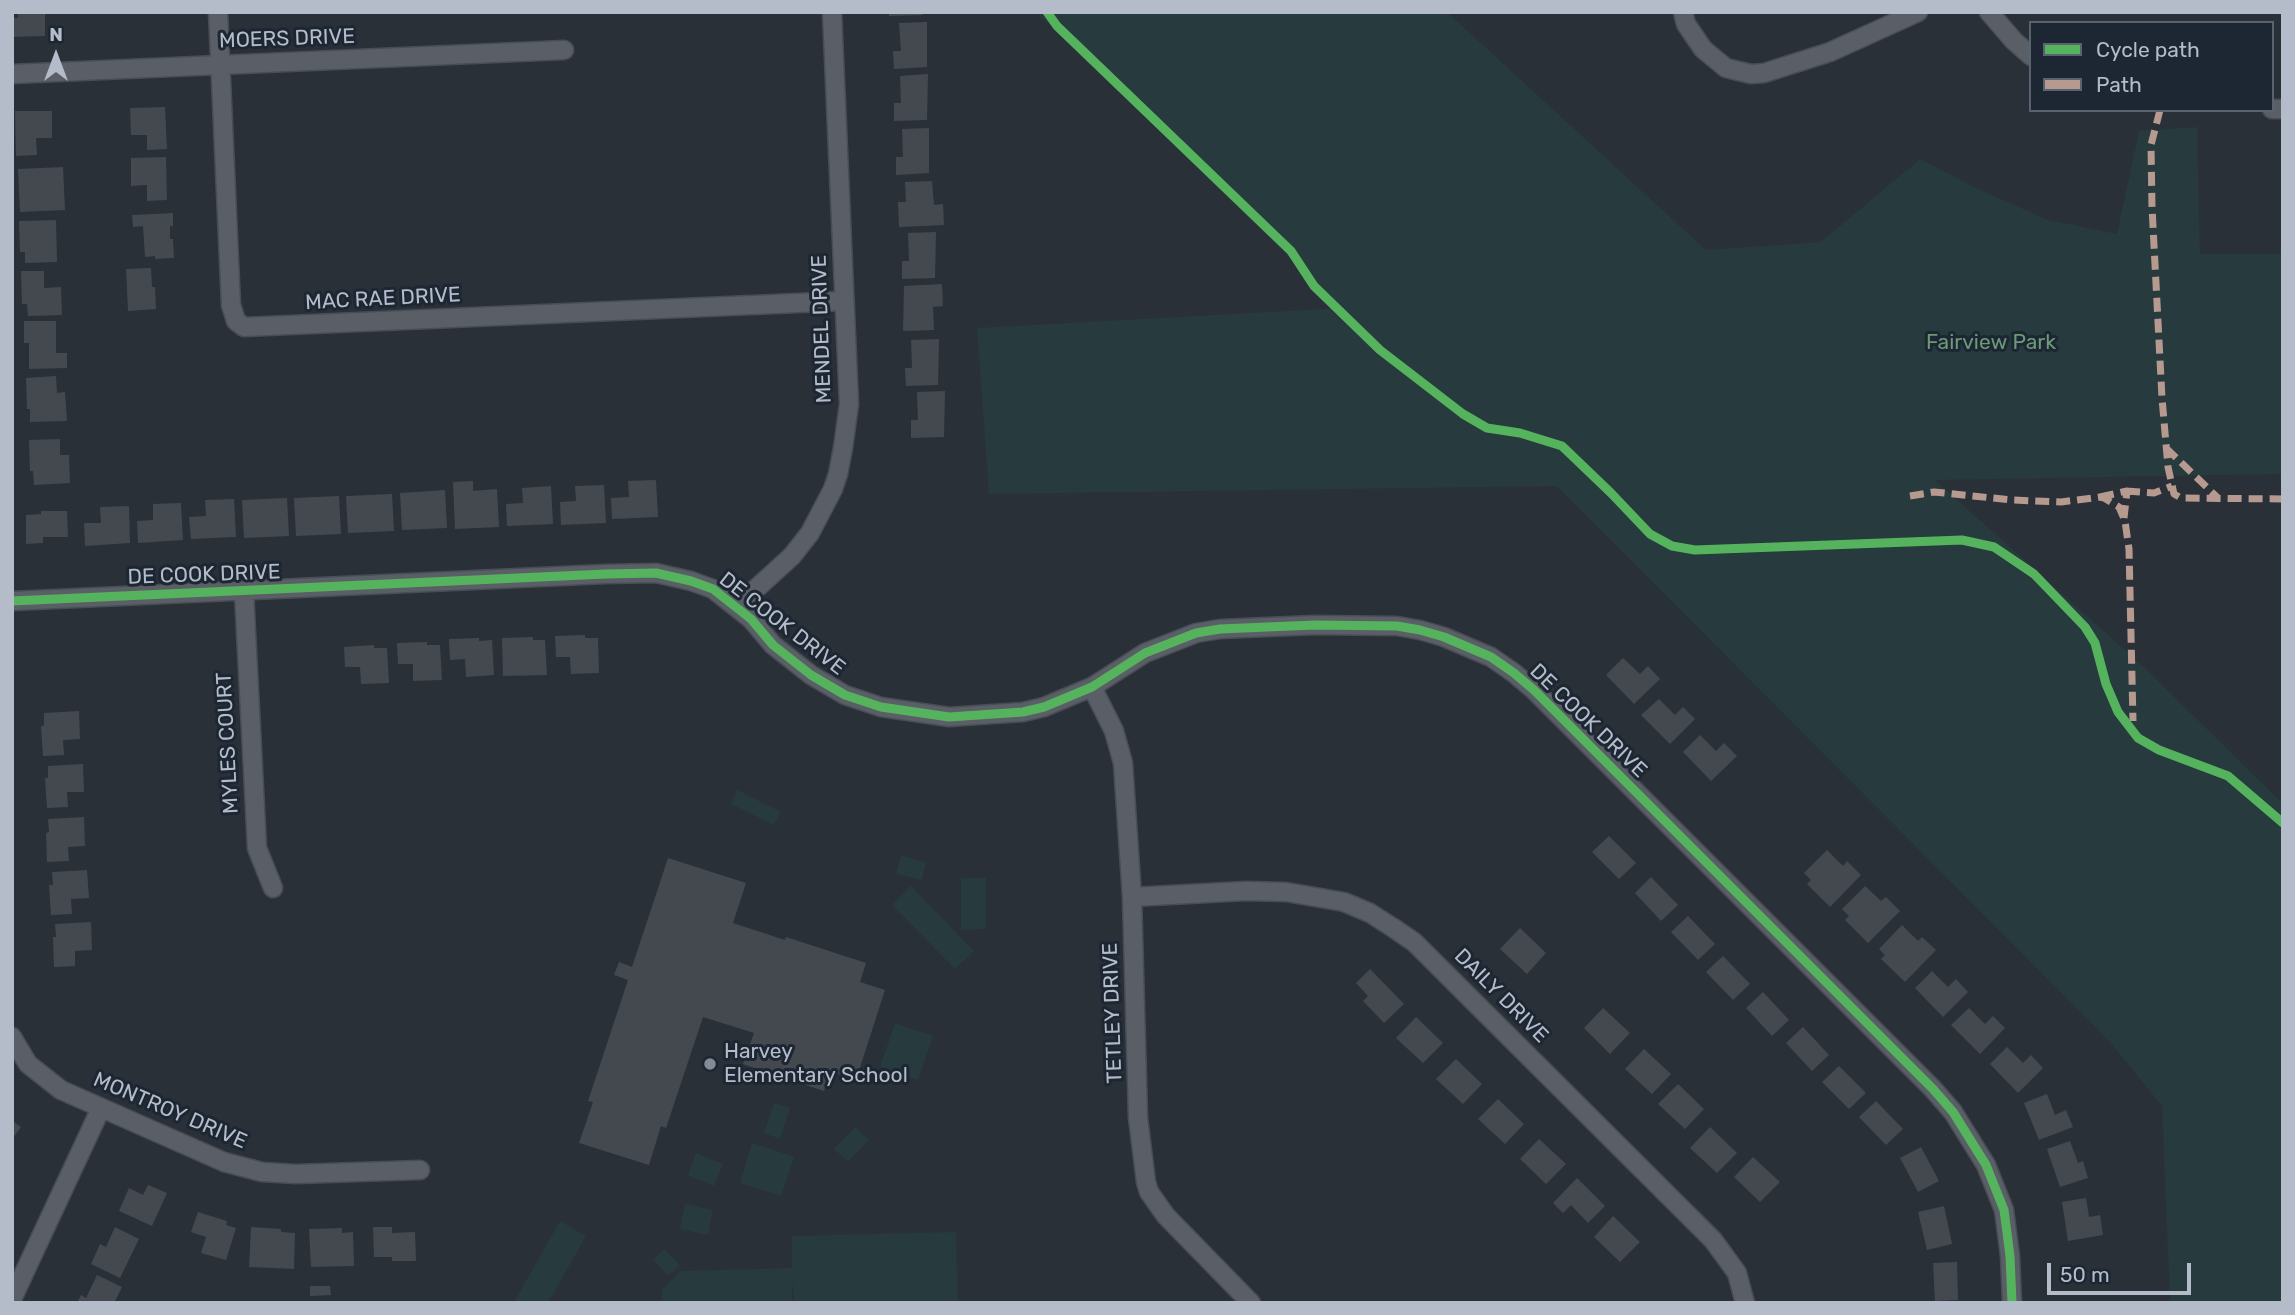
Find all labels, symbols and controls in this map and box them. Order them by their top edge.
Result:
north arrow [21,21,91,91]
legend [2029,21,2274,112]
text: N [49,23,63,46]
street label: MOERS DRIVE [219,24,355,54]
text: Cycle path [2096,37,2200,62]
text: Path [2096,72,2142,97]
street label: MENDEL DRIVE [807,254,837,404]
street label: MAC RAE DRIVE [305,282,461,316]
park label: Fairview Park [1926,330,2056,356]
street label: DE COOK DRIVE [127,560,281,590]
street label: DE COOK DRIVE [714,567,850,681]
street label: DE COOK DRIVE [1524,659,1652,783]
street label: MYLES COURT [212,672,244,814]
street label: TETLEY DRIVE [1098,942,1128,1084]
street label: DAILY DRIVE [1449,944,1553,1048]
place label: Harvey Elementary School [724,1039,908,1089]
marker: Harvey Elementary School [702,1056,718,1072]
street label: MONTROY DRIVE [90,1067,250,1155]
scale bar [2050,1248,2194,1292]
text: 50 m [2060,1262,2110,1287]

